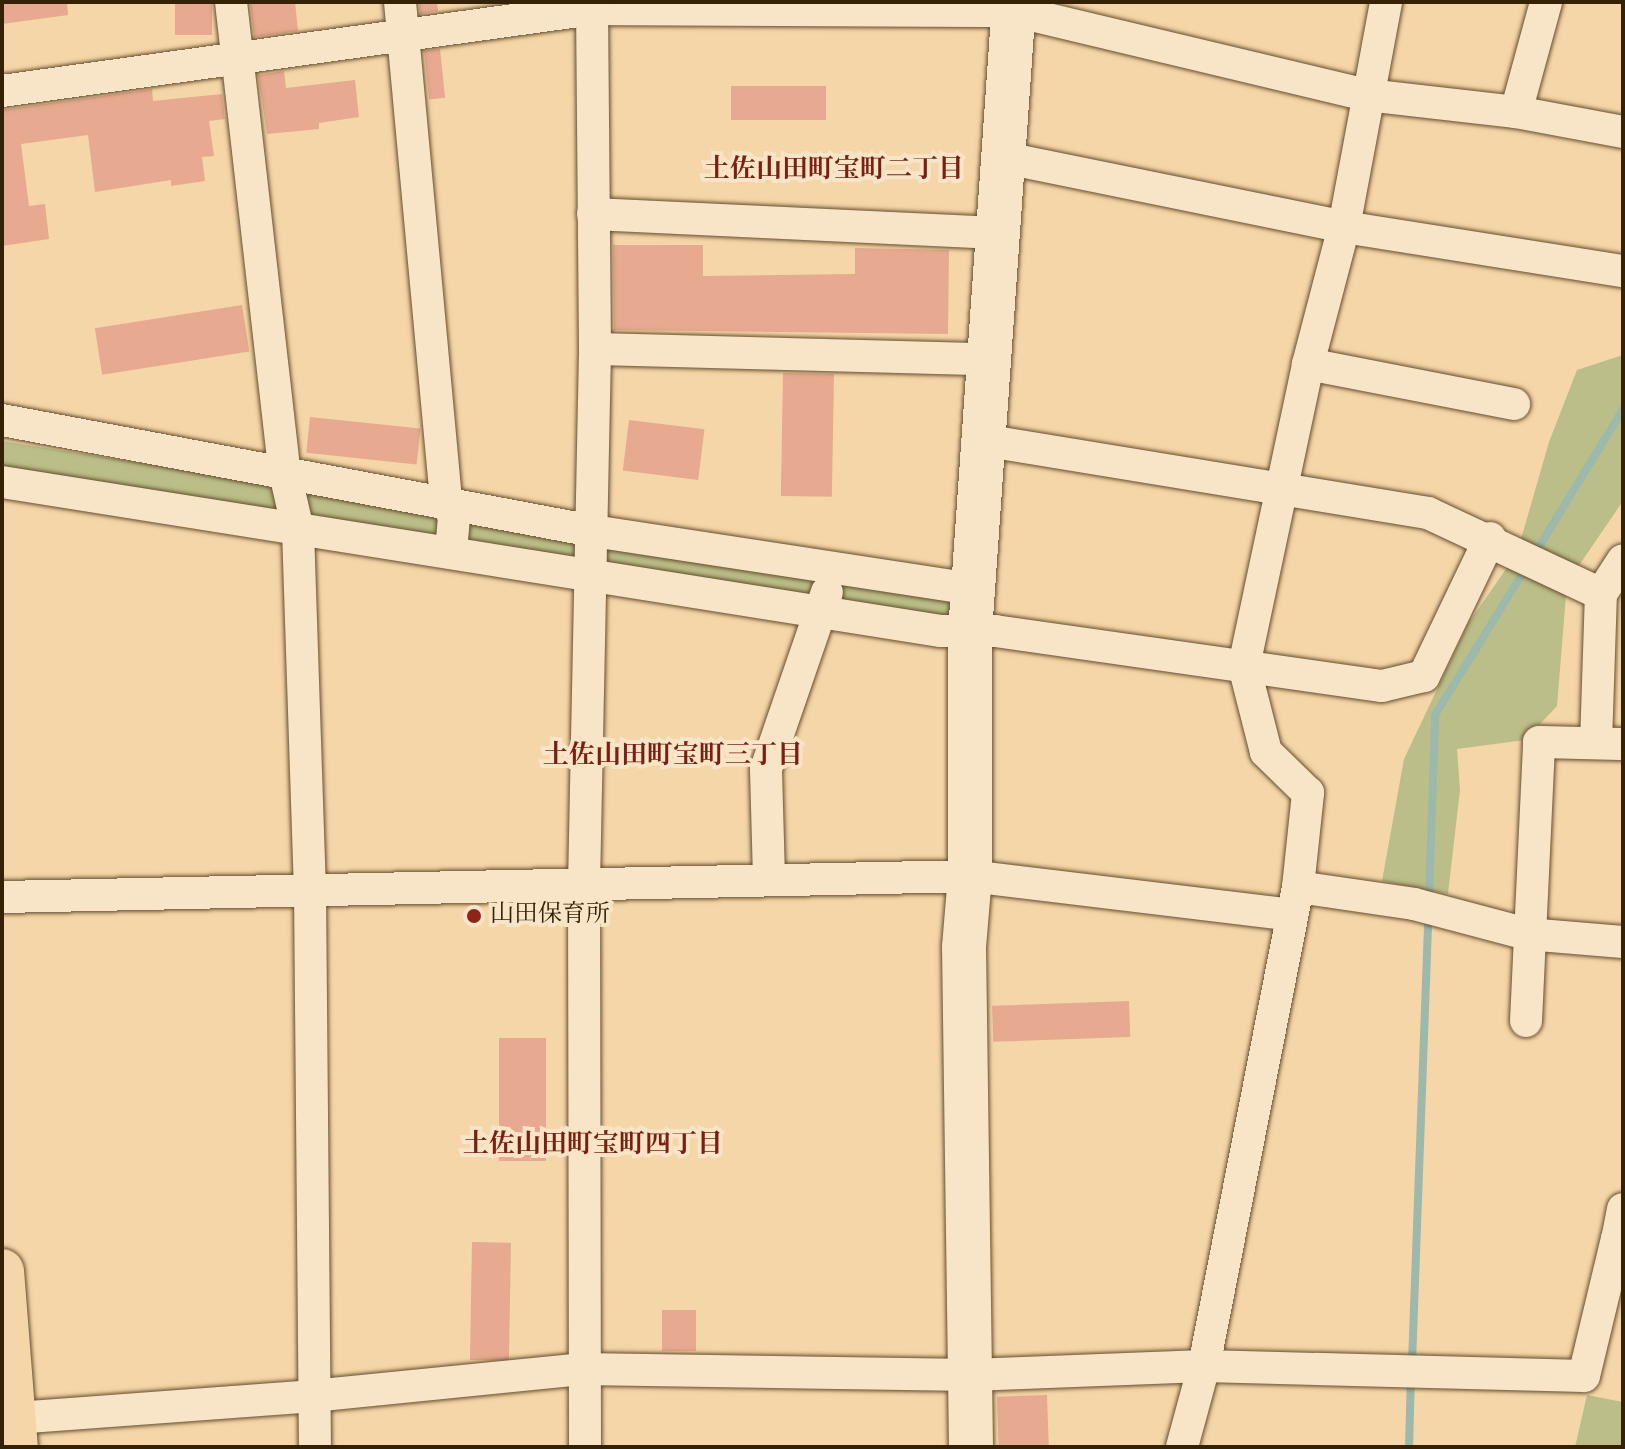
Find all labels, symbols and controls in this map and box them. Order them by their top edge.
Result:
district label: 土佐山田町宝町二丁目 [704,155,964,187]
district label: 土佐山田町宝町三丁目 [543,741,803,773]
place label: 山田保育所 [490,902,610,930]
marker: 山田保育所 [465,907,483,925]
district label: 土佐山田町宝町四丁目 [463,1130,723,1162]

